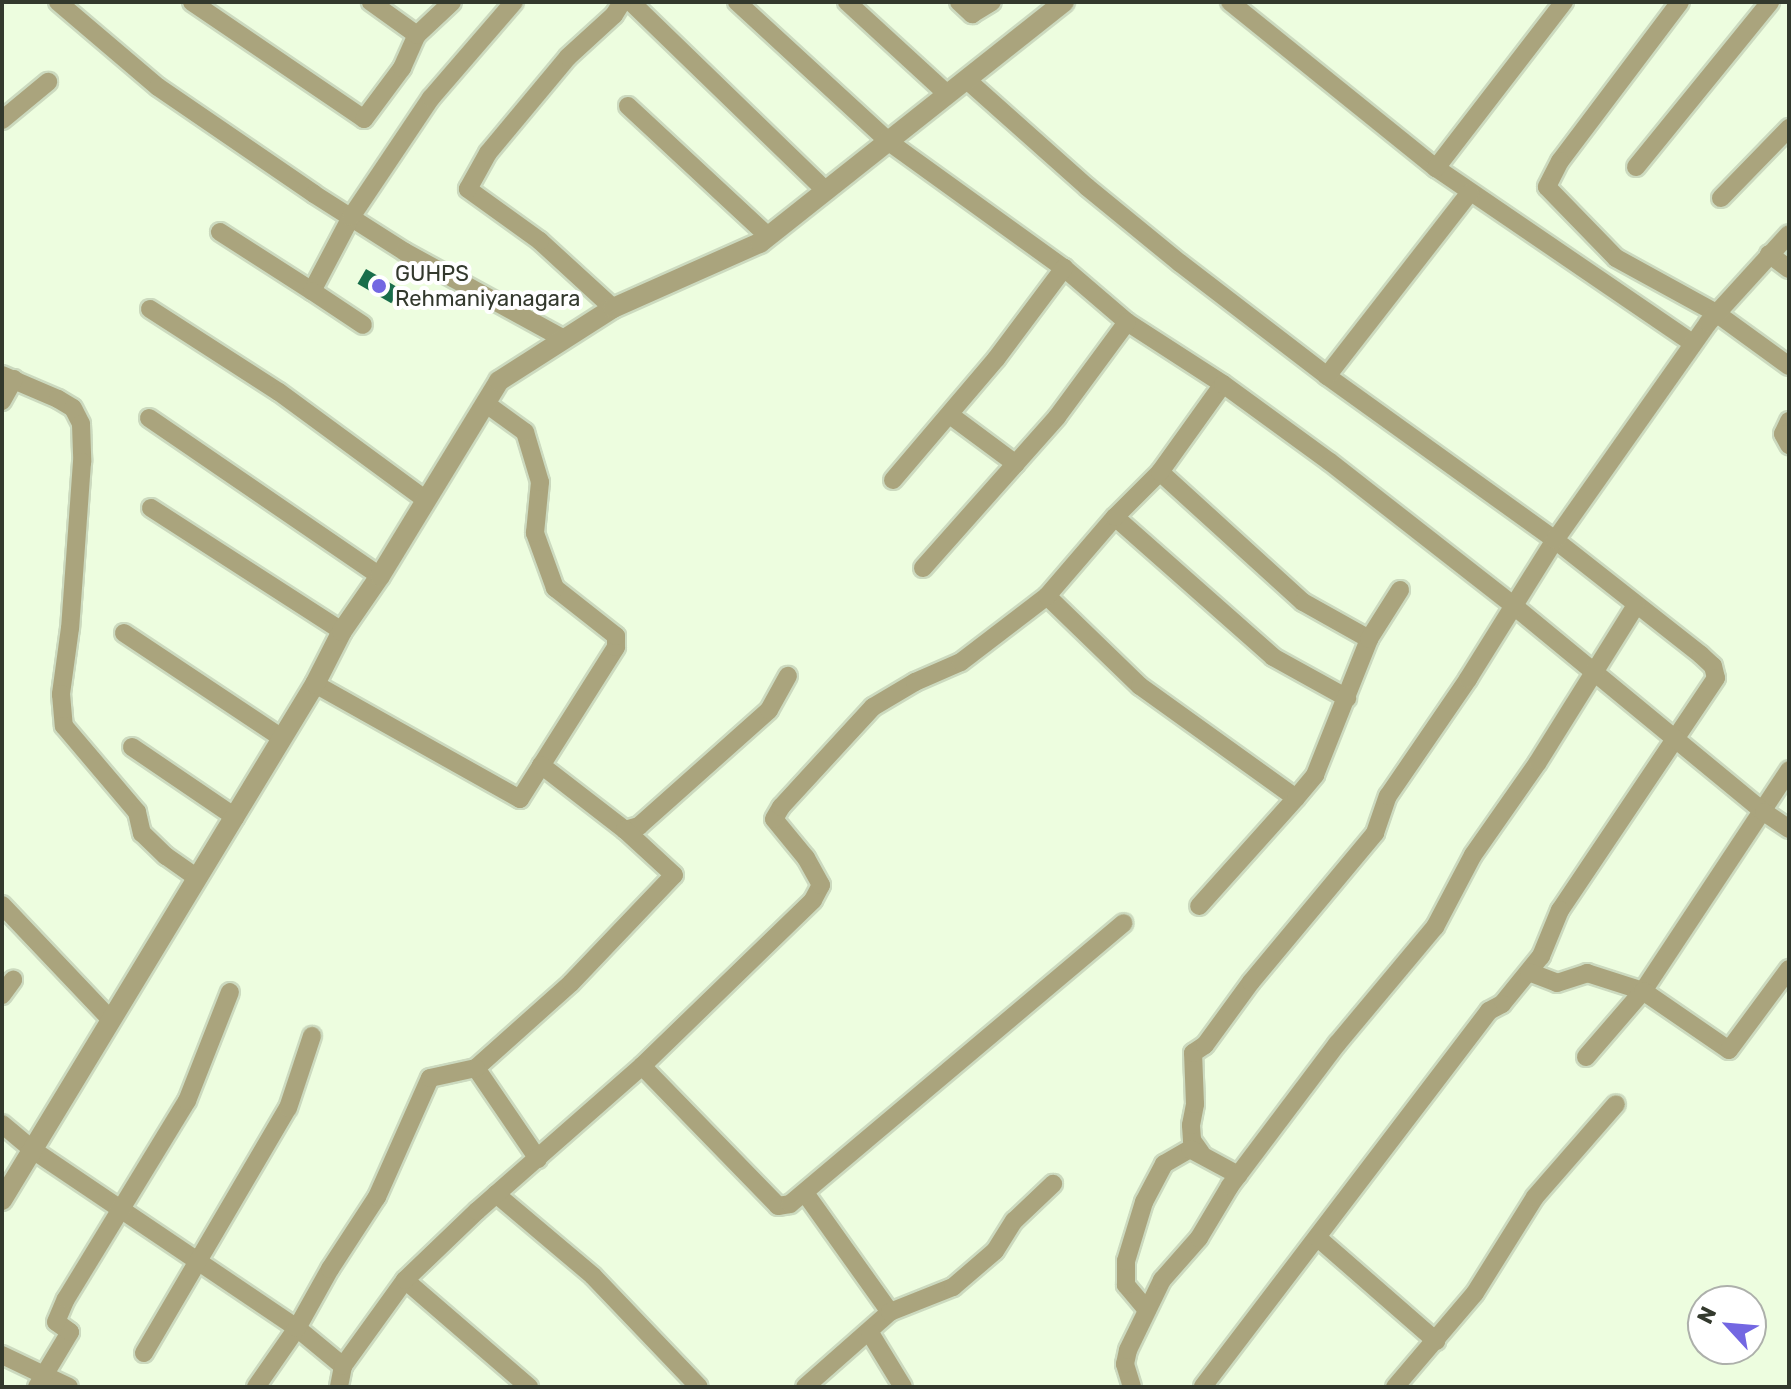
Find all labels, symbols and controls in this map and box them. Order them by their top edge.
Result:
place label: GUHPS Rehmaniyanagara [395,260,580,312]
marker: GUHPS Rehmaniyanagara [370,277,388,295]
north arrow [1687,1285,1767,1365]
text: N [1691,1302,1722,1328]

